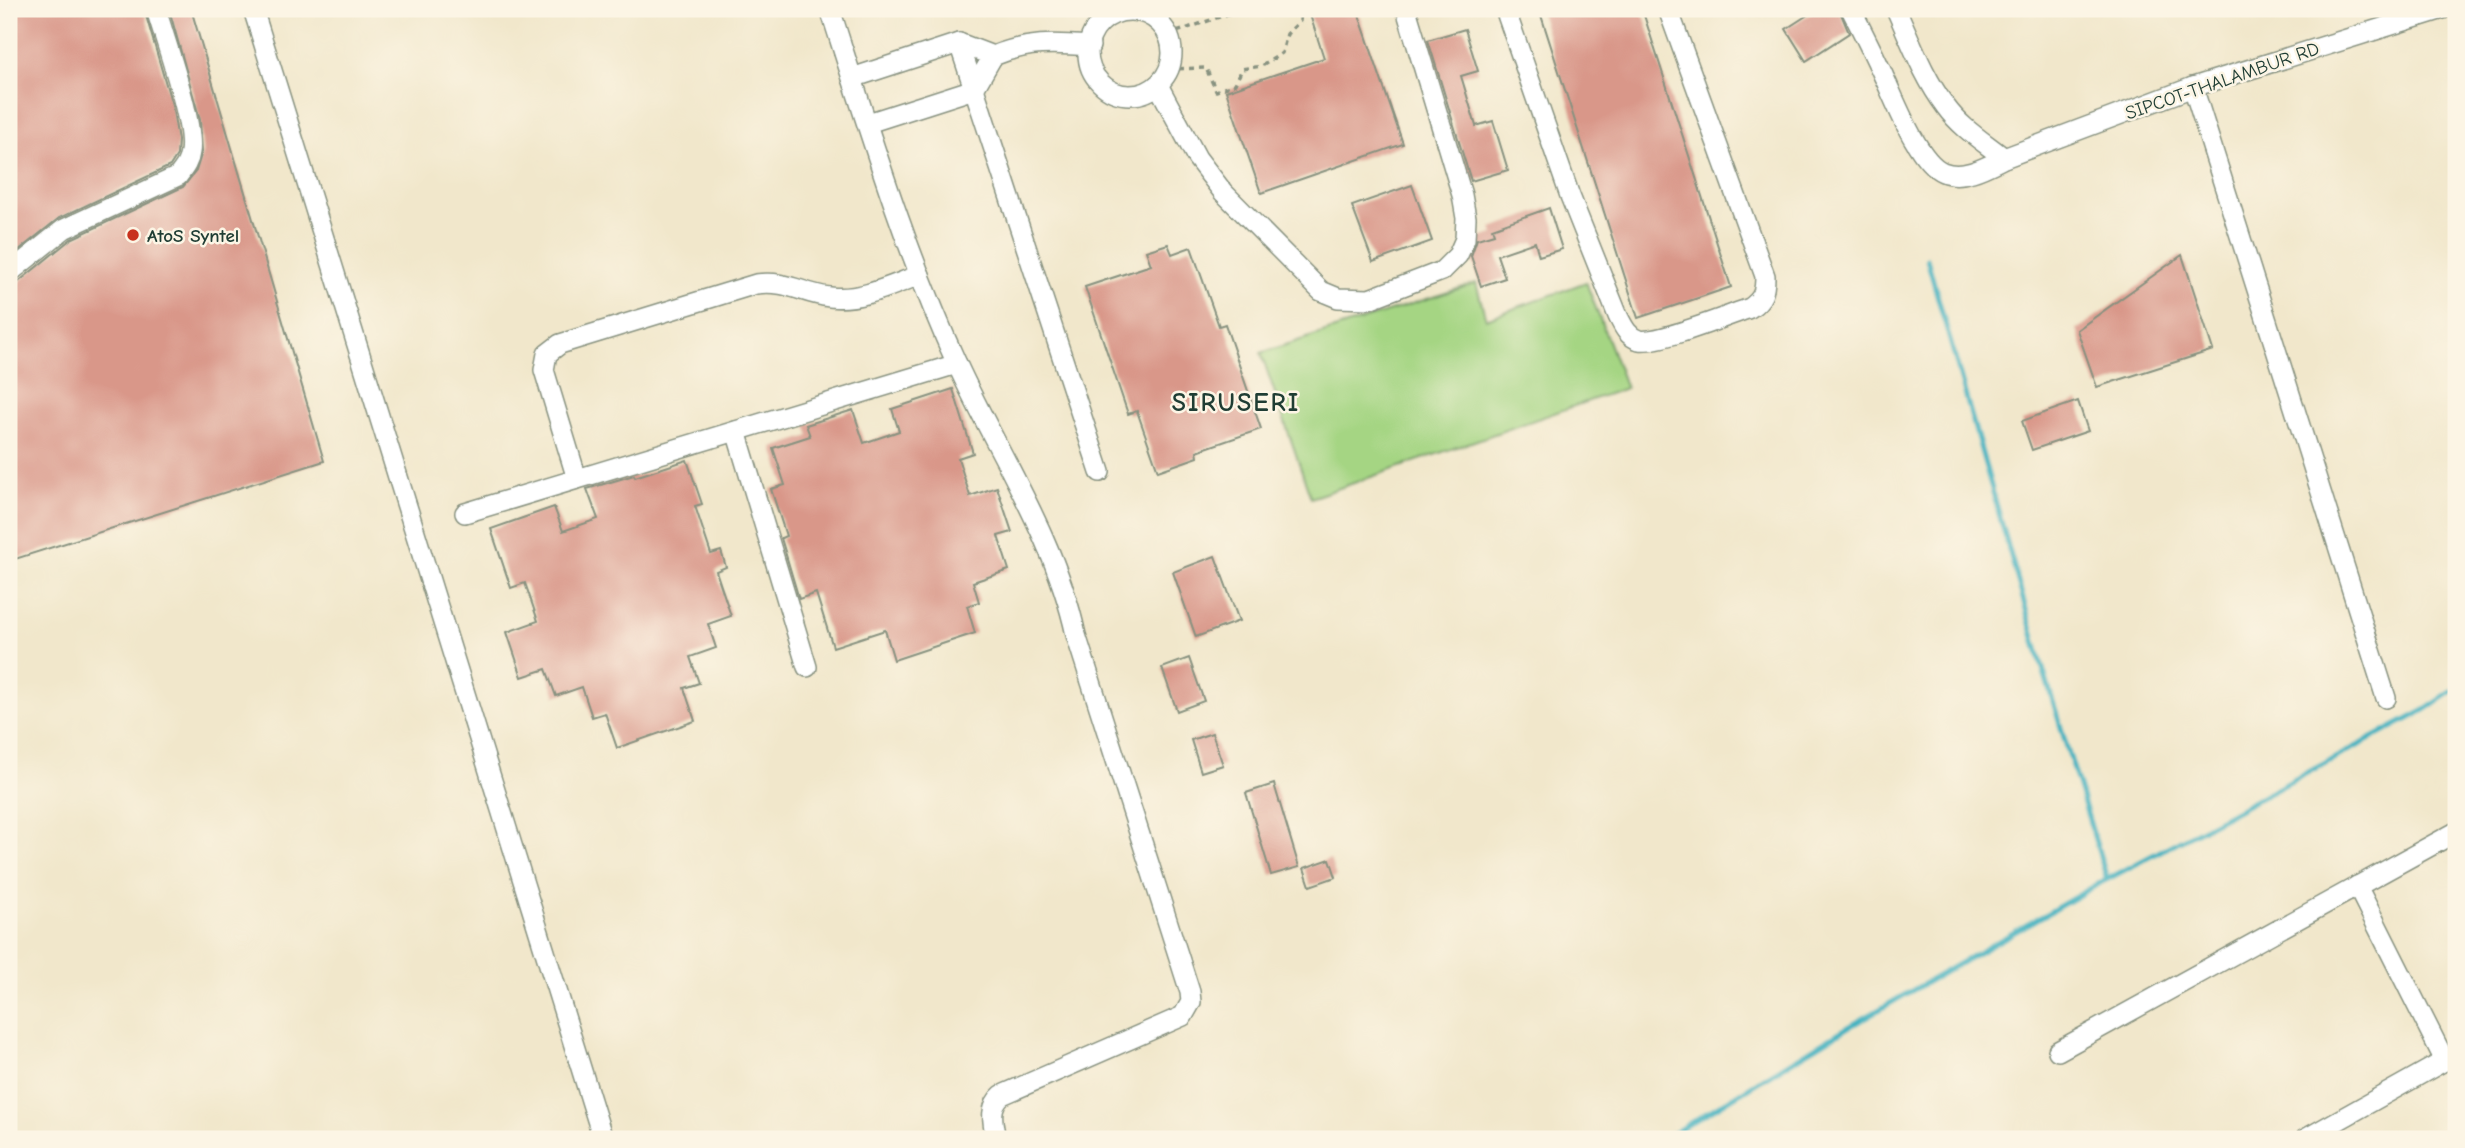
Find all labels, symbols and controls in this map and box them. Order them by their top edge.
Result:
street label: SIPCOT-THALAMBUR RD [2122,37,2322,124]
place label: AtoS Syntel [147,225,239,247]
marker: AtoS Syntel [125,227,141,243]
district label: SIRUSERI [1172,388,1300,418]

